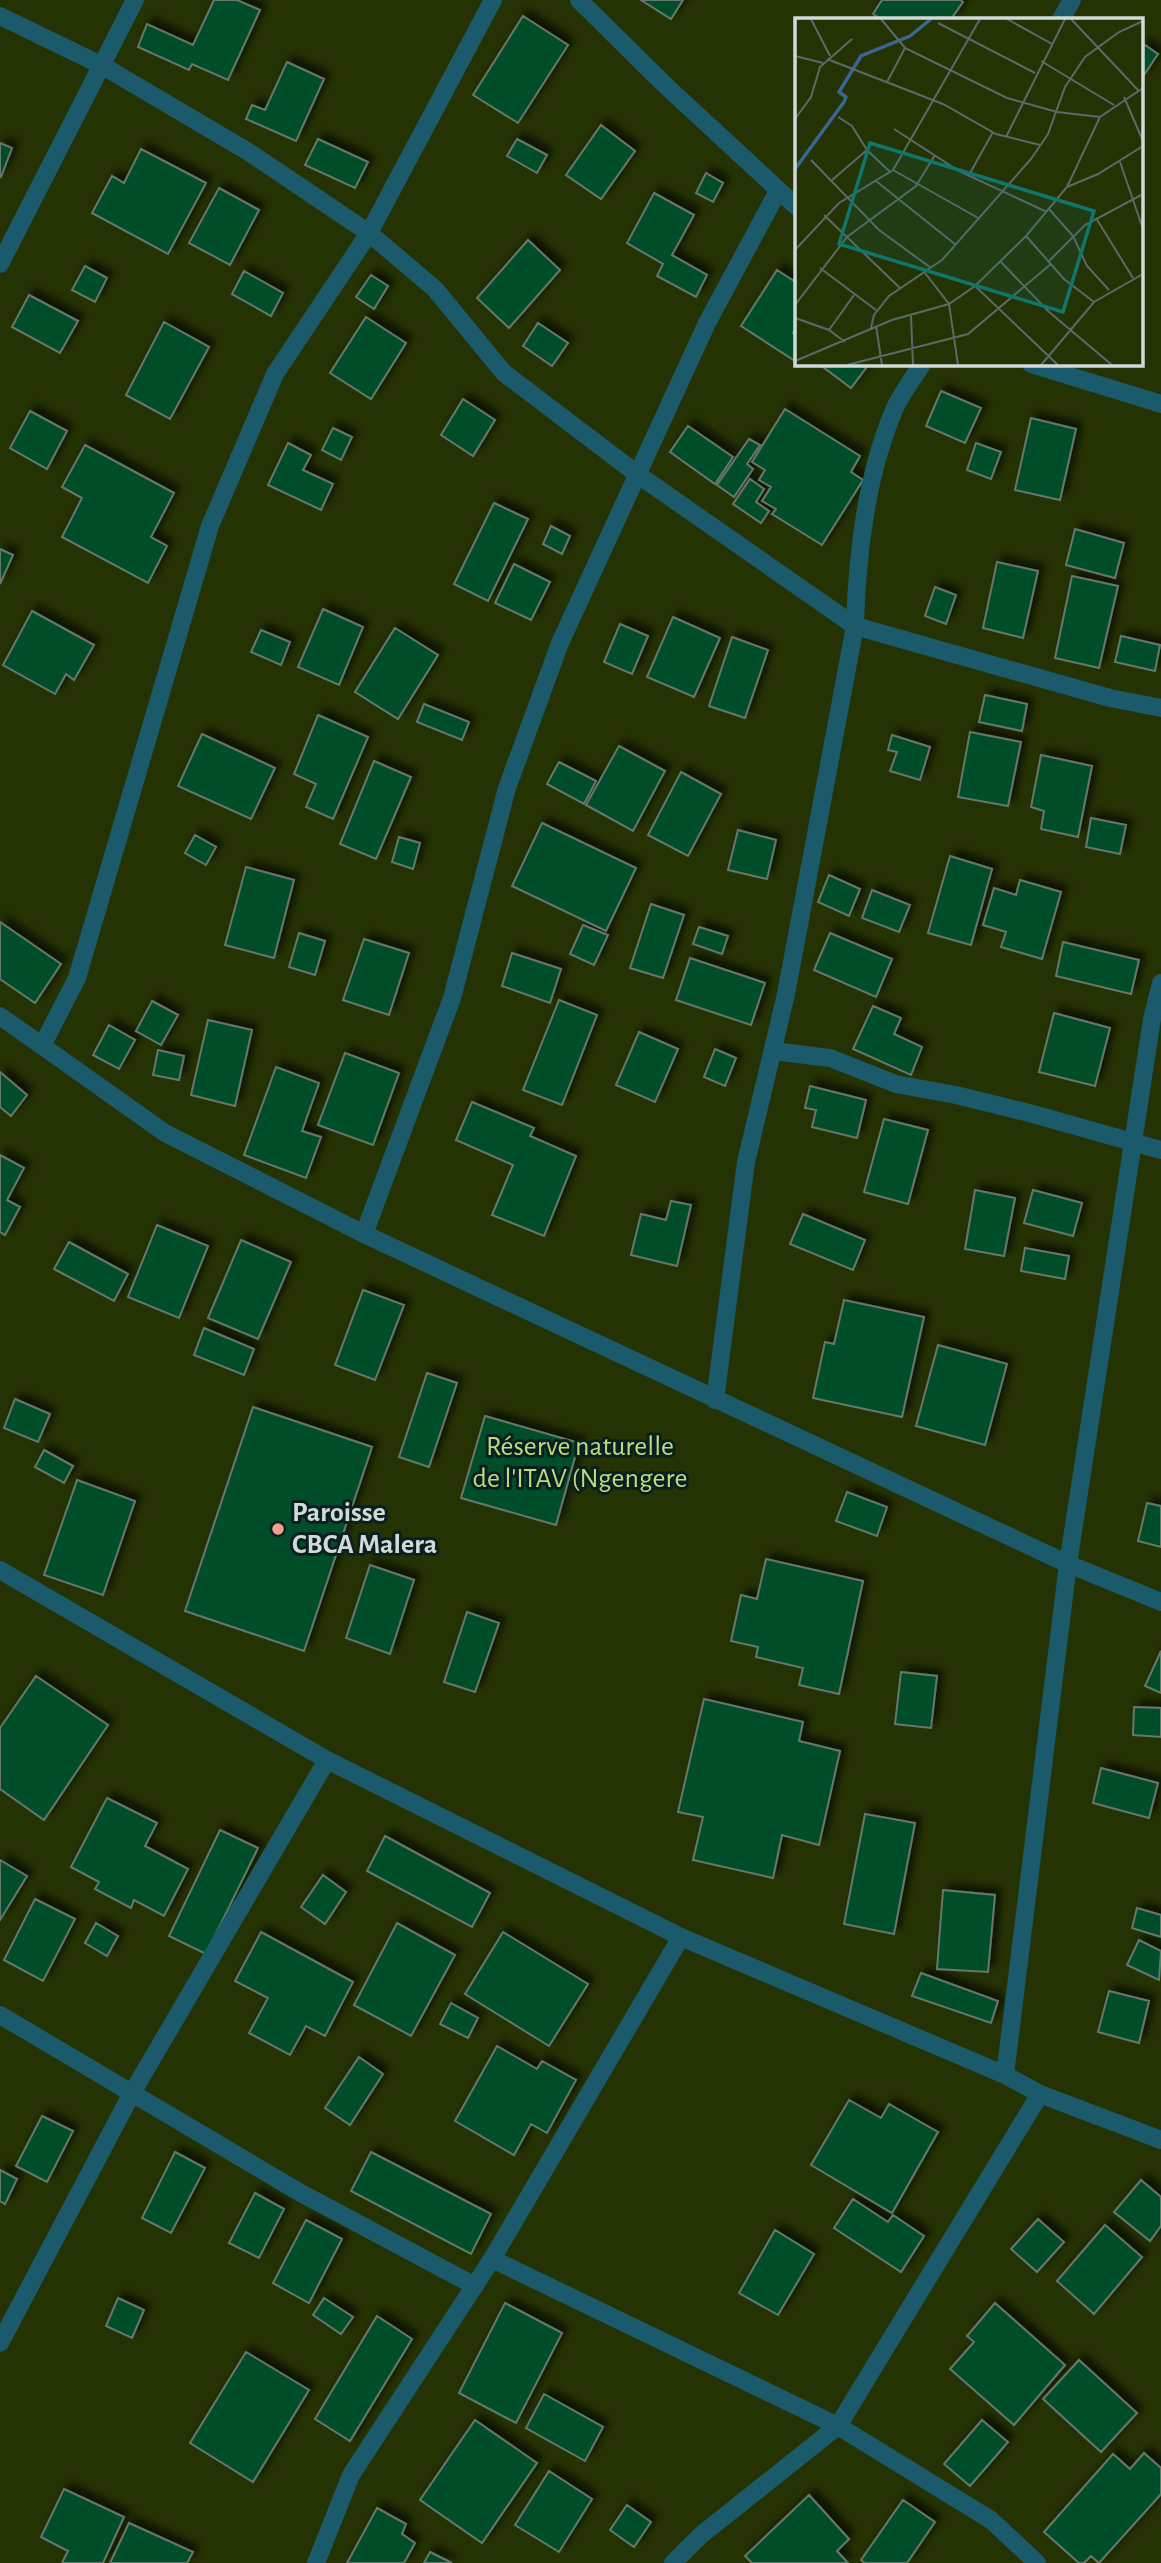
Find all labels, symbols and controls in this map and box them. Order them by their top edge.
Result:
inset map [795,18,1144,366]
park label: Réserve naturelle de l'ITAV (Ngengere [473,1433,687,1493]
place label: Paroisse CBCA Malera [292,1499,437,1559]
marker: Paroisse CBCA Malera [270,1521,286,1537]

